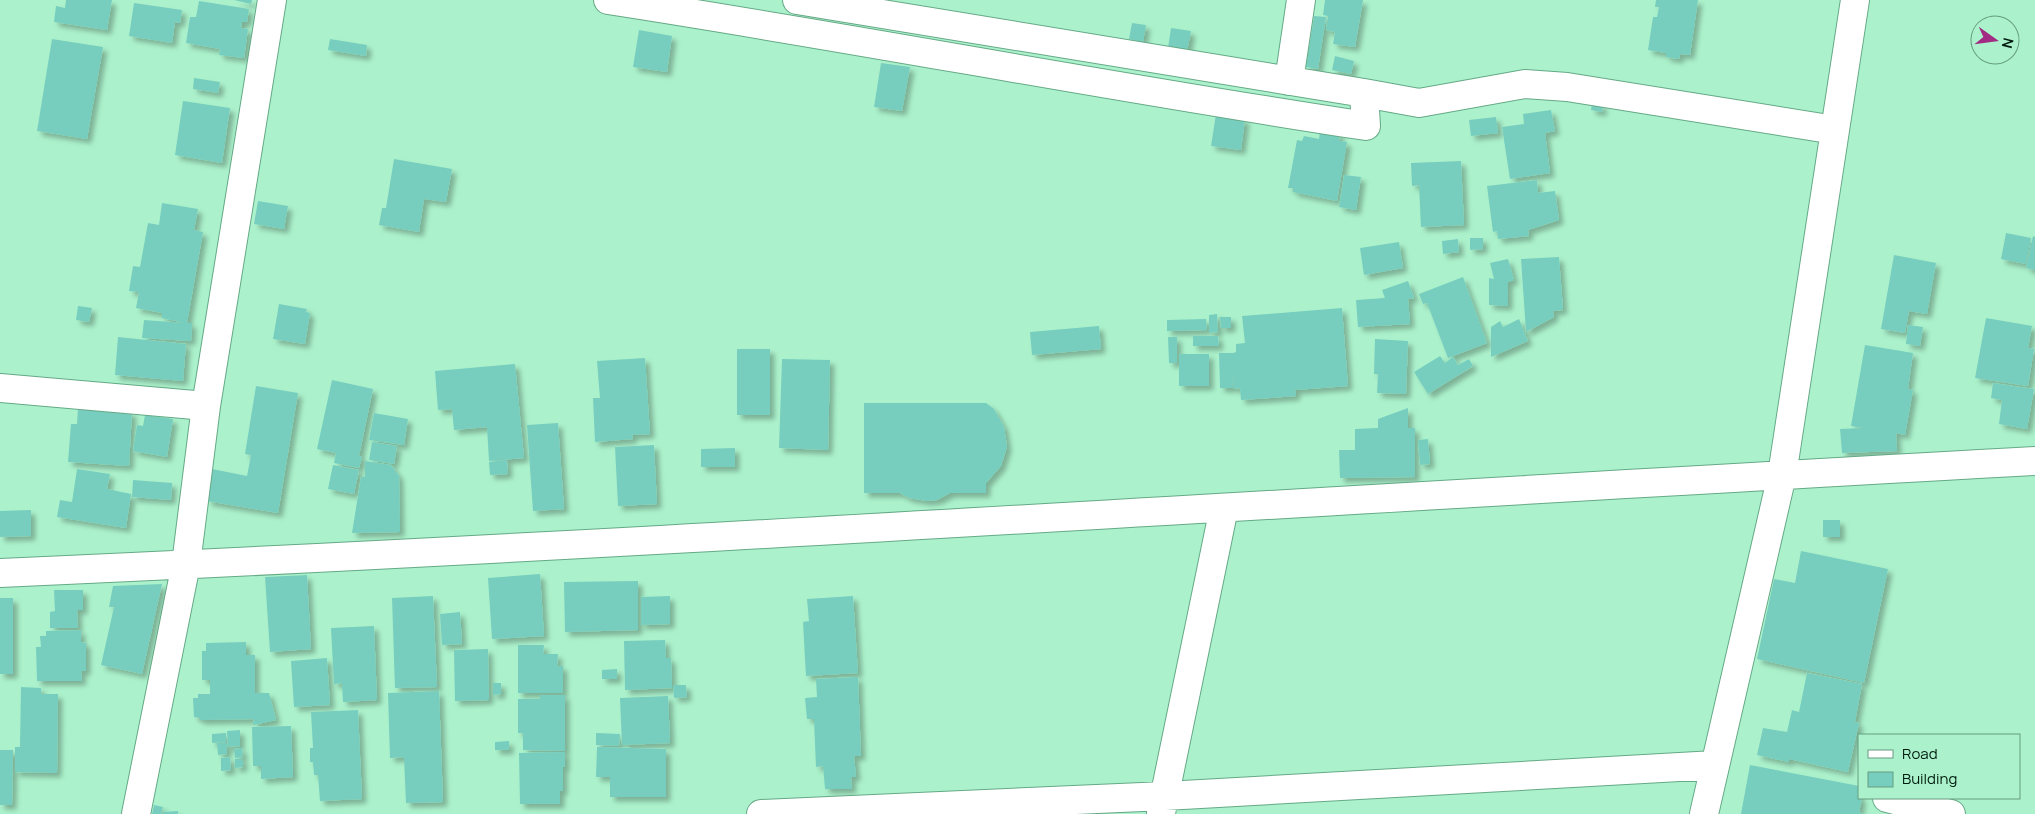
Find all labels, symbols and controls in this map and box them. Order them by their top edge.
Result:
north arrow [1970,15,2020,65]
text: N [1998,36,2019,50]
legend [1858,734,2020,799]
text: Road [1902,743,1938,764]
text: Building [1902,768,1957,789]

